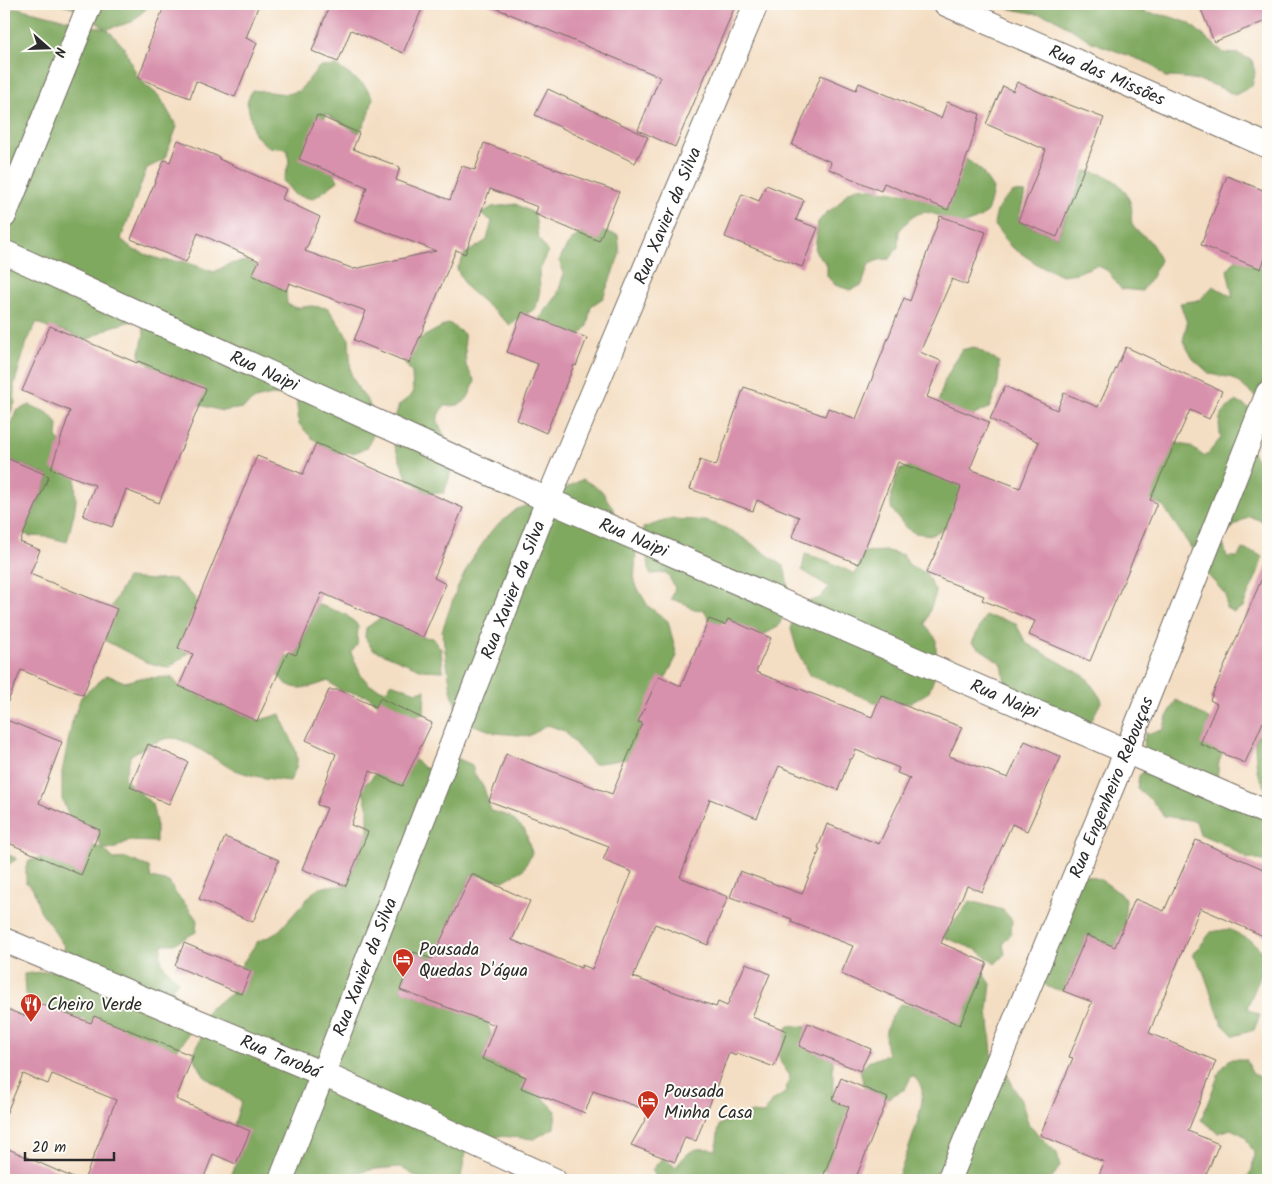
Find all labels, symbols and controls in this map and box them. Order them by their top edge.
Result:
north arrow [22,22,72,72]
street label: Rua das Missões [1043,38,1170,115]
text: N [47,44,71,60]
street label: Rua Xavier da Silva [627,143,710,289]
street label: Rua Naipi [225,344,303,401]
street label: Rua Naipi [594,511,673,567]
street label: Rua Xavier da Silva [474,517,554,664]
street label: Rua Naipi [965,672,1044,728]
street label: Rua Engenheiro Rebouças [1062,692,1163,883]
street label: Rua Xavier da Silva [326,894,406,1041]
place label: Pousada Quedas D'água [419,936,528,986]
hotel icon: Pousada Quedas D'água [391,947,415,978]
place label: Cheiro Verde [47,991,142,1020]
restaurant icon: Cheiro Verde [19,992,43,1023]
street label: Rua Tarobá [235,1028,326,1088]
place label: Pousada Minha Casa [664,1078,753,1128]
hotel icon: Pousada Minha Casa [636,1089,660,1120]
scale bar [25,1129,114,1161]
text: 20 m [32,1136,66,1160]

